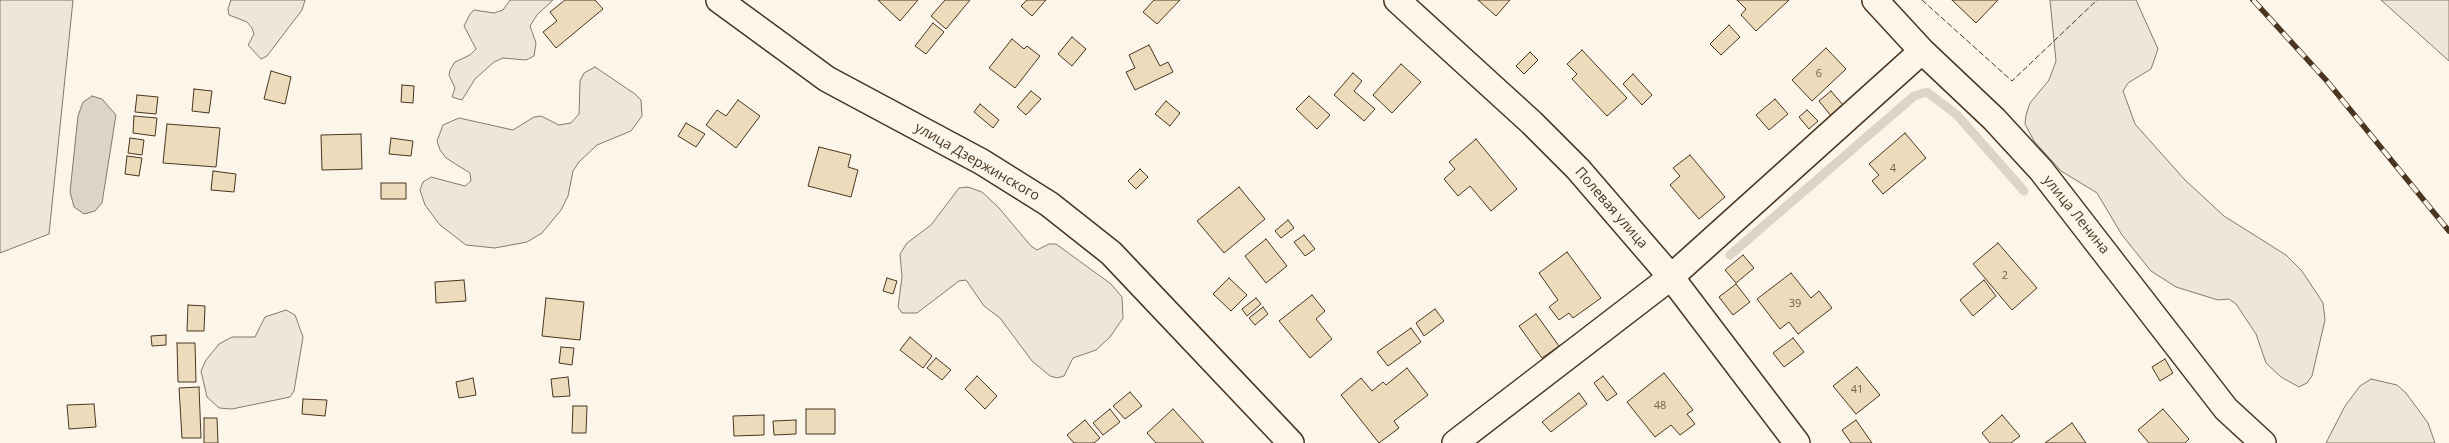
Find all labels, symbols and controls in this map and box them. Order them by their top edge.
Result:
house number: 6 [1816,67,1822,81]
street label: улица Дзержинского [911,119,1043,205]
house number: 4 [1890,162,1896,176]
street label: Полевая улица [1571,164,1651,252]
street label: улица Ленина [2039,172,2113,258]
house number: 2 [2002,269,2008,283]
house number: 39 [1789,297,1801,311]
house number: 41 [1851,383,1863,397]
house number: 48 [1654,399,1666,413]

